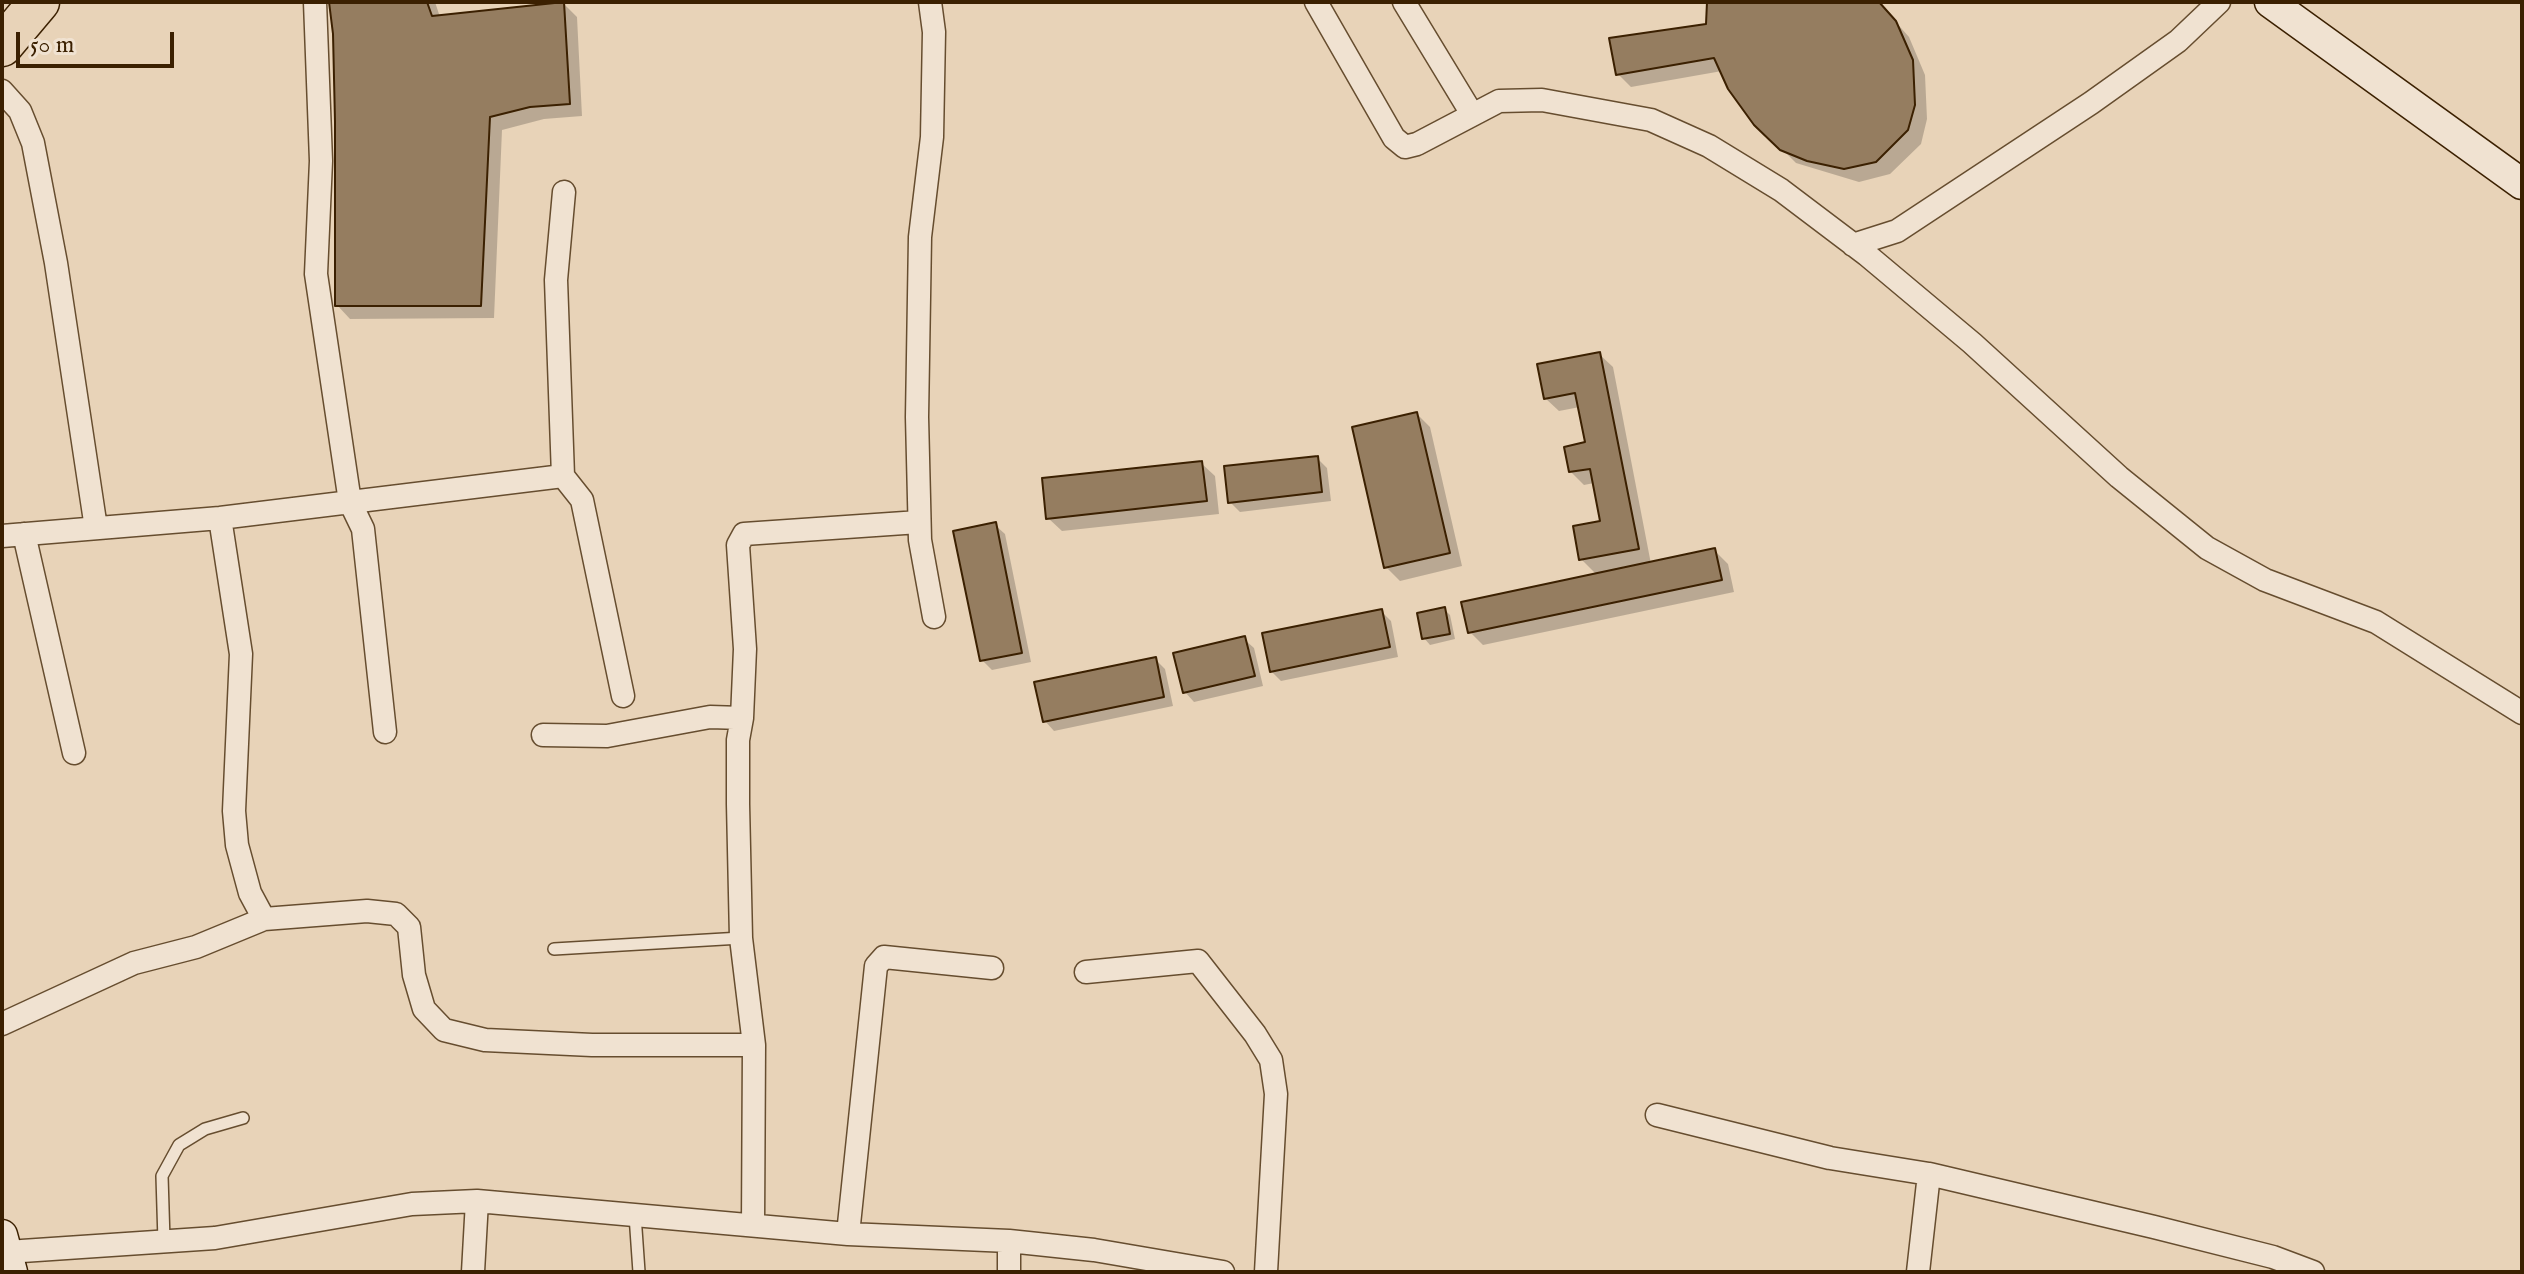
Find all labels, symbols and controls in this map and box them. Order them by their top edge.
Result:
scale bar [20,16,178,66]
text: 50 m [30,30,74,61]

